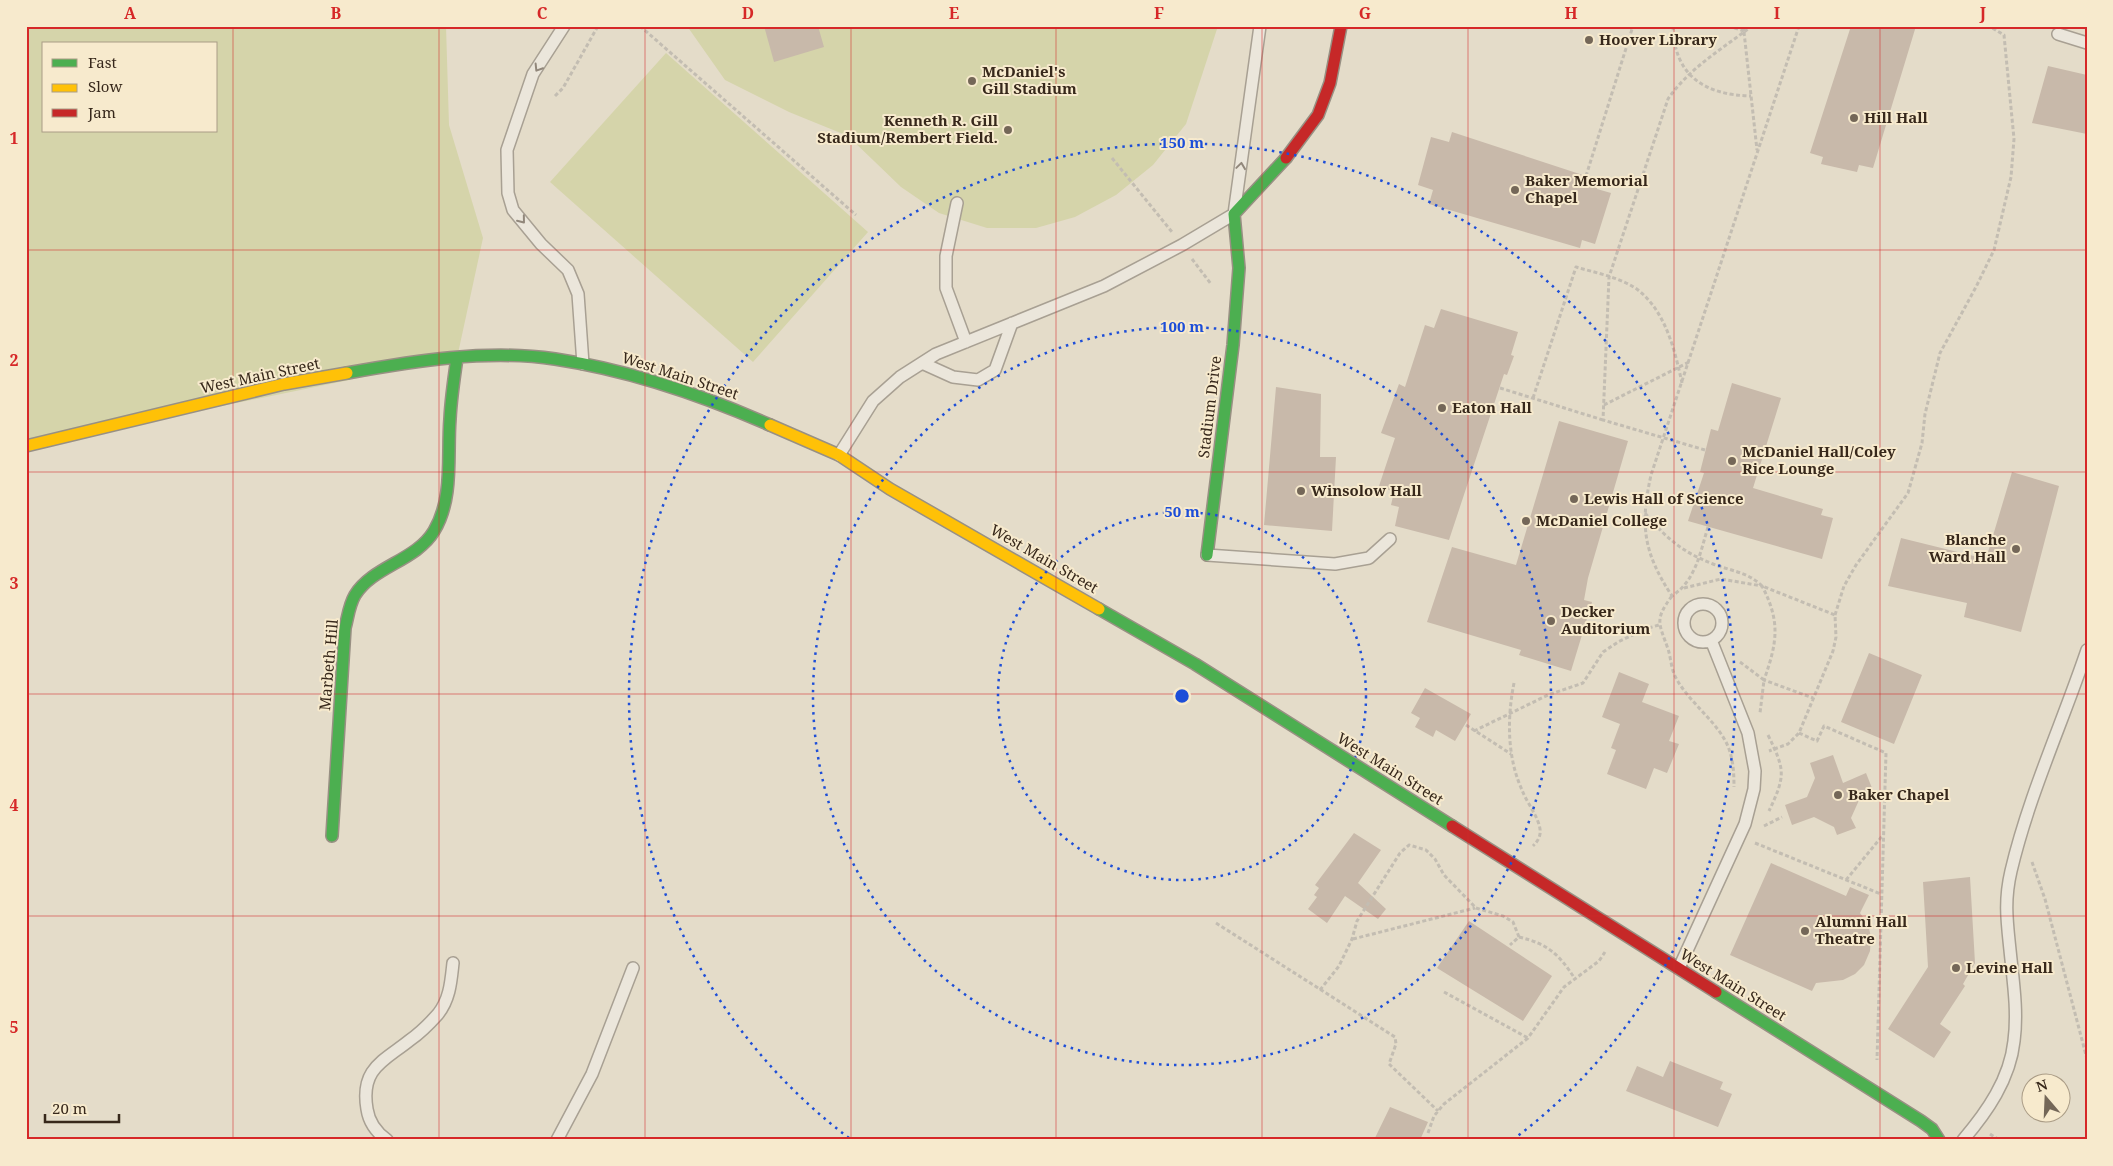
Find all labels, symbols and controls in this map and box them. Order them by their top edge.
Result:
text: A [124,2,137,24]
text: B [331,2,342,24]
text: C [537,2,548,24]
text: D [742,2,754,24]
text: E [949,2,959,24]
text: F [1154,2,1164,24]
text: G [1359,2,1371,24]
text: H [1564,2,1578,24]
text: I [1774,2,1780,24]
text: J [1979,2,1987,24]
place label: Hoover Library [1599,29,1717,49]
marker: Hoover Library [1583,34,1595,46]
legend [42,42,218,132]
text: Fast [88,52,117,72]
place label: McDaniel's Gill Stadium [982,61,1077,98]
one-way arrow [534,62,544,71]
marker: McDaniel's Gill Stadium [966,75,978,87]
text: Slow [88,76,122,96]
text: Jam [87,102,116,122]
place label: Hill Hall [1864,107,1929,127]
place label: Kenneth R. Gill Stadium/Rembert Field. [817,110,999,147]
marker: Hill Hall [1848,112,1860,124]
marker: Kenneth R. Gill Stadium/Rembert Field. [1002,124,1014,136]
text: 1 [9,127,19,149]
text: 150 m [1160,132,1204,152]
one-way arrow [1235,162,1246,170]
place label: Baker Memorial Chapel [1525,170,1649,207]
marker: Baker Memorial Chapel [1509,184,1521,196]
one-way arrow [516,215,525,224]
text: 100 m [1160,316,1204,336]
street label: West Main Street [619,347,741,403]
text: 2 [9,349,19,371]
street label: West Main Street [198,353,321,397]
street label: Stadium Drive [1193,355,1225,459]
place label: Eaton Hall [1452,397,1533,417]
marker: Eaton Hall [1436,402,1448,414]
place label: McDaniel Hall/Coley Rice Lounge [1742,441,1896,478]
marker: McDaniel Hall/Coley Rice Lounge [1726,455,1738,467]
place label: Winsolow Hall [1311,480,1423,500]
marker: Winsolow Hall [1295,485,1307,497]
place label: Lewis Hall of Science [1584,488,1744,508]
marker: Lewis Hall of Science [1568,493,1580,505]
text: 50 m [1164,501,1200,521]
place label: McDaniel College [1536,510,1667,530]
marker: McDaniel College [1520,515,1532,527]
street label: West Main Street [987,519,1102,597]
place label: Blanche Ward Hall [1929,529,2007,566]
marker: Blanche Ward Hall [2010,543,2022,555]
text: 3 [9,572,19,594]
place label: Decker Auditorium [1561,601,1650,638]
marker: Decker Auditorium [1545,615,1557,627]
street label: Marbeth Hill [314,618,342,711]
centre of rings [1173,687,1191,705]
street label: West Main Street [1334,727,1447,809]
place label: Baker Chapel [1848,784,1950,804]
marker: Baker Chapel [1832,789,1844,801]
text: 4 [9,794,19,816]
place label: Alumni Hall Theatre [1815,911,1908,948]
marker: Alumni Hall Theatre [1799,925,1811,937]
street label: West Main Street [1677,943,1790,1025]
place label: Levine Hall [1966,957,2054,977]
marker: Levine Hall [1950,962,1962,974]
text: 5 [9,1016,19,1038]
north arrow [2020,1074,2070,1124]
text: N [2033,1074,2050,1096]
scale bar [45,1091,119,1123]
text: 20 m [52,1098,87,1118]

